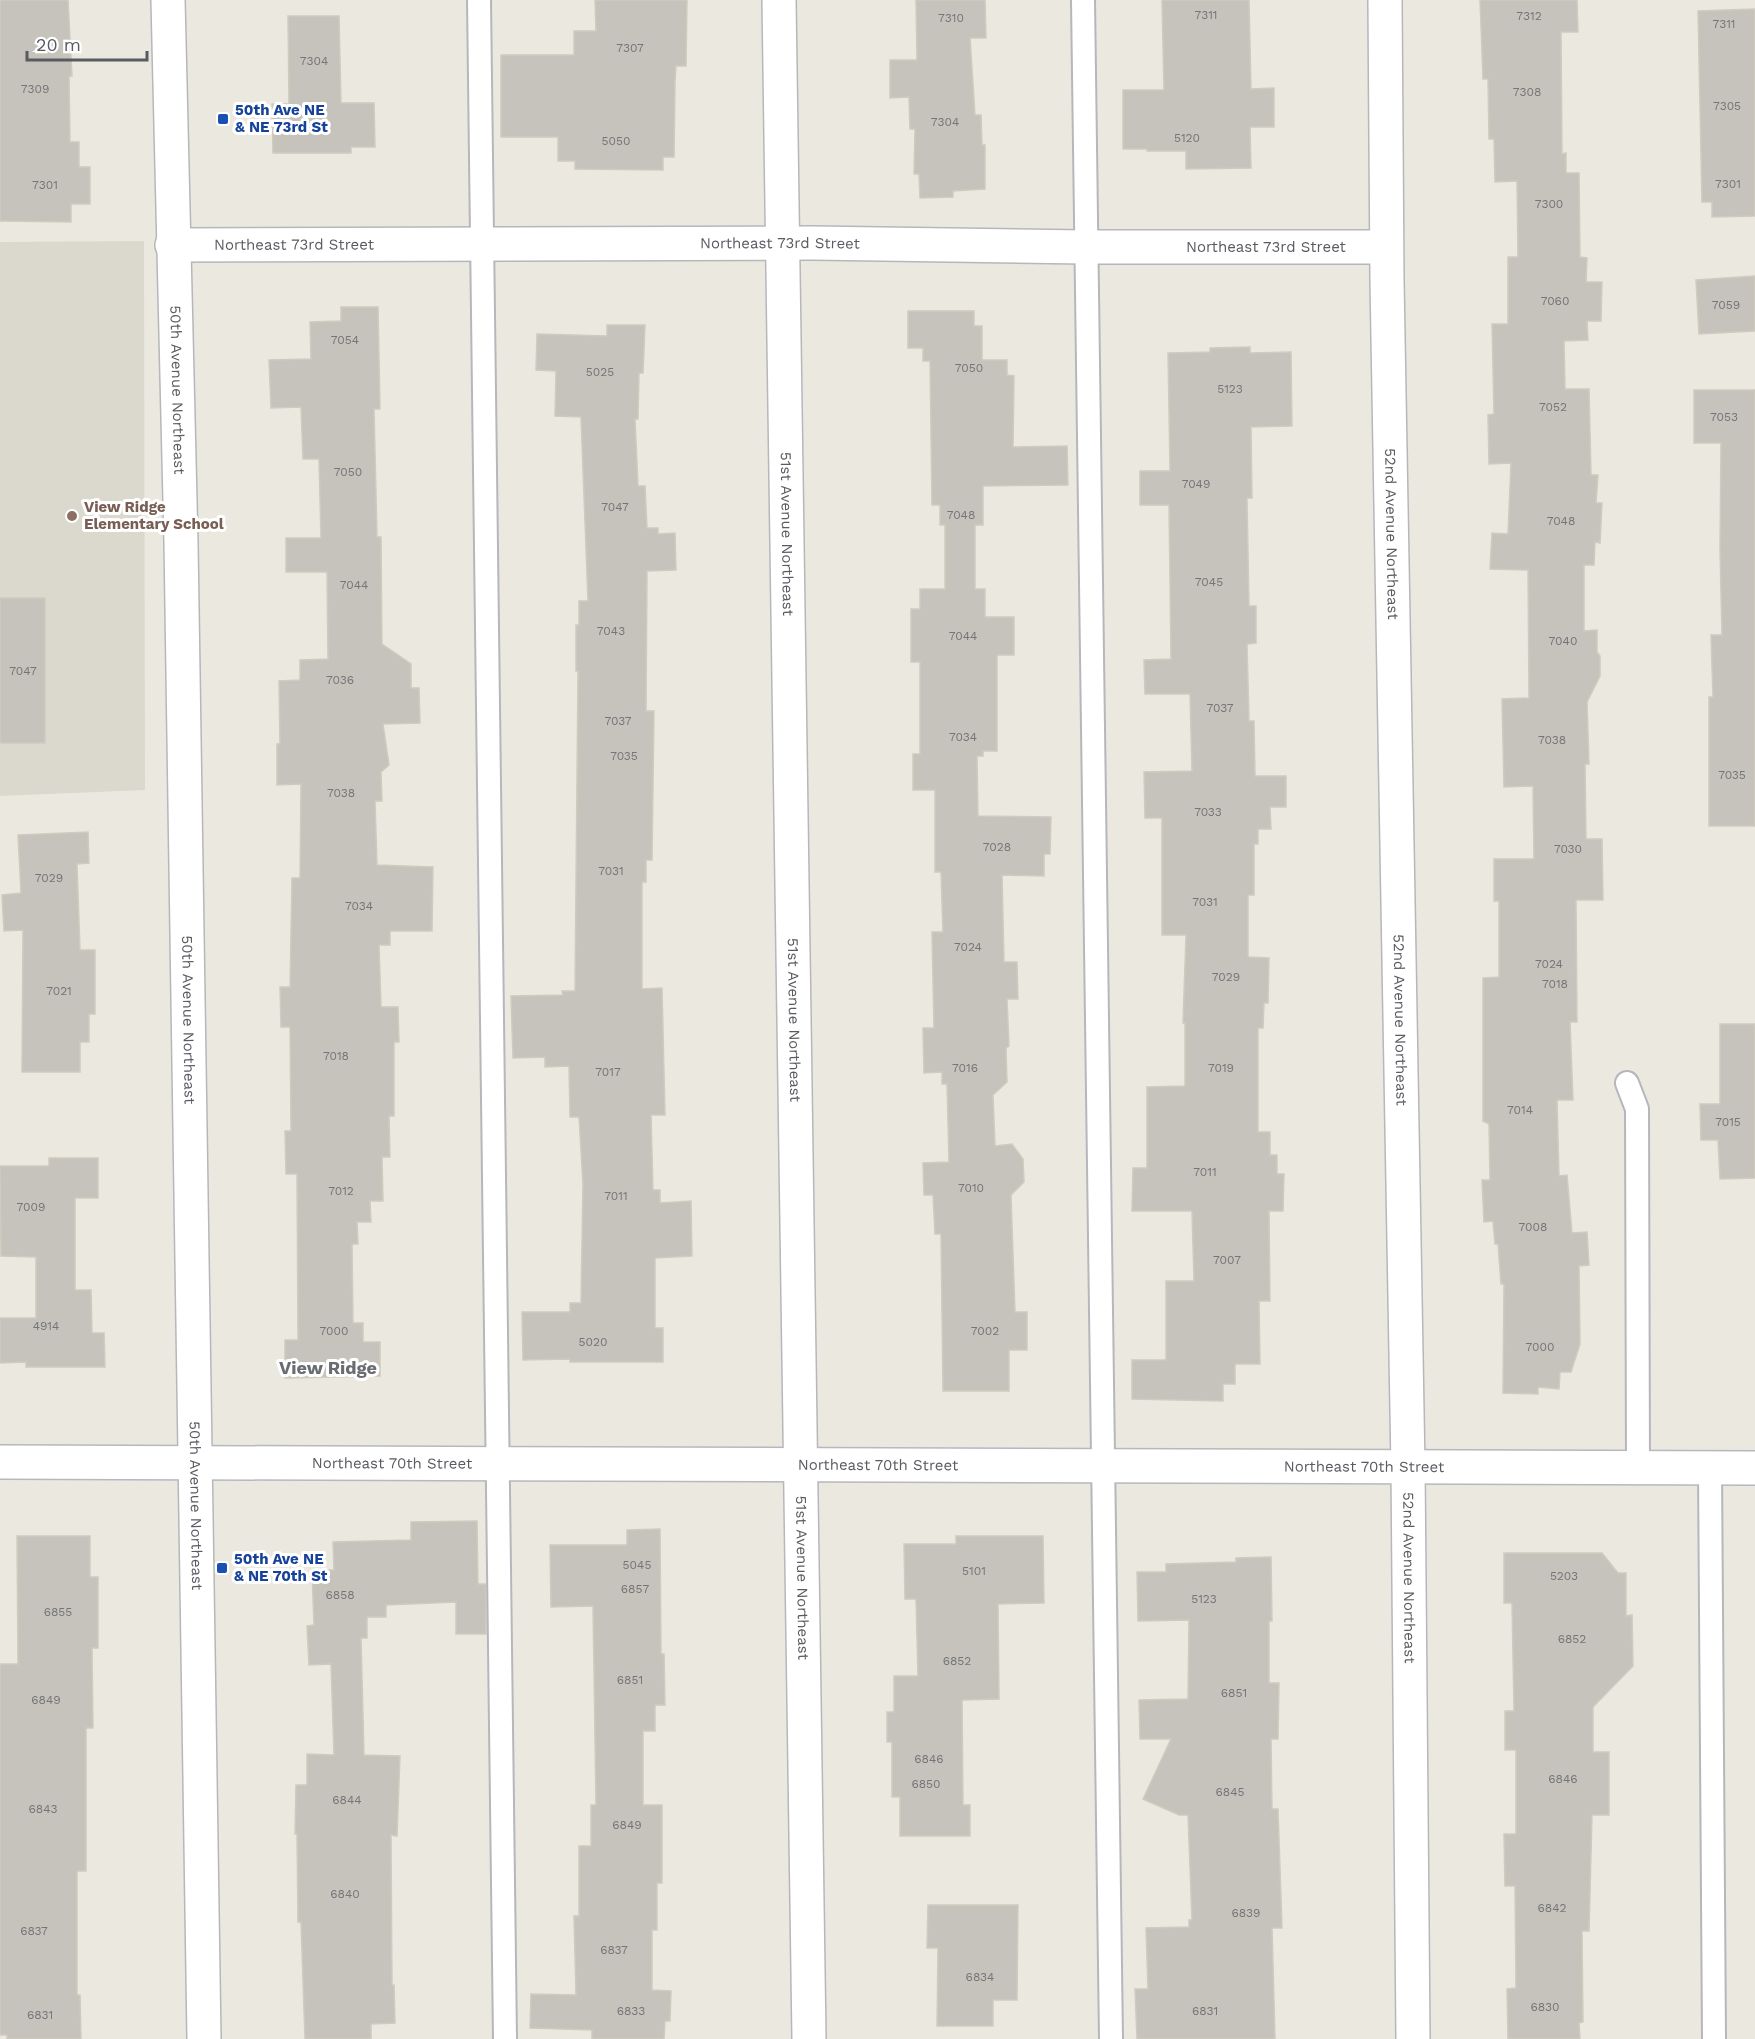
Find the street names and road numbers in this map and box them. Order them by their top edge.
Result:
street label: Northeast 73rd Street [700,234,861,253]
street label: Northeast 73rd Street [214,235,375,254]
street label: Northeast 73rd Street [1186,238,1347,256]
street label: 50th Avenue Northeast [166,305,188,475]
street label: 52nd Avenue Northeast [1381,448,1402,621]
street label: 51st Avenue Northeast [777,452,797,617]
street label: 52nd Avenue Northeast [1390,934,1411,1106]
street label: 50th Avenue Northeast [178,935,199,1105]
street label: 51st Avenue Northeast [784,938,804,1103]
street label: 50th Avenue Northeast [186,1421,206,1591]
street label: Northeast 70th Street [312,1454,473,1473]
street label: Northeast 70th Street [798,1456,959,1474]
street label: Northeast 70th Street [1284,1457,1445,1476]
street label: 52nd Avenue Northeast [1399,1492,1419,1664]
street label: 51st Avenue Northeast [792,1496,812,1661]

